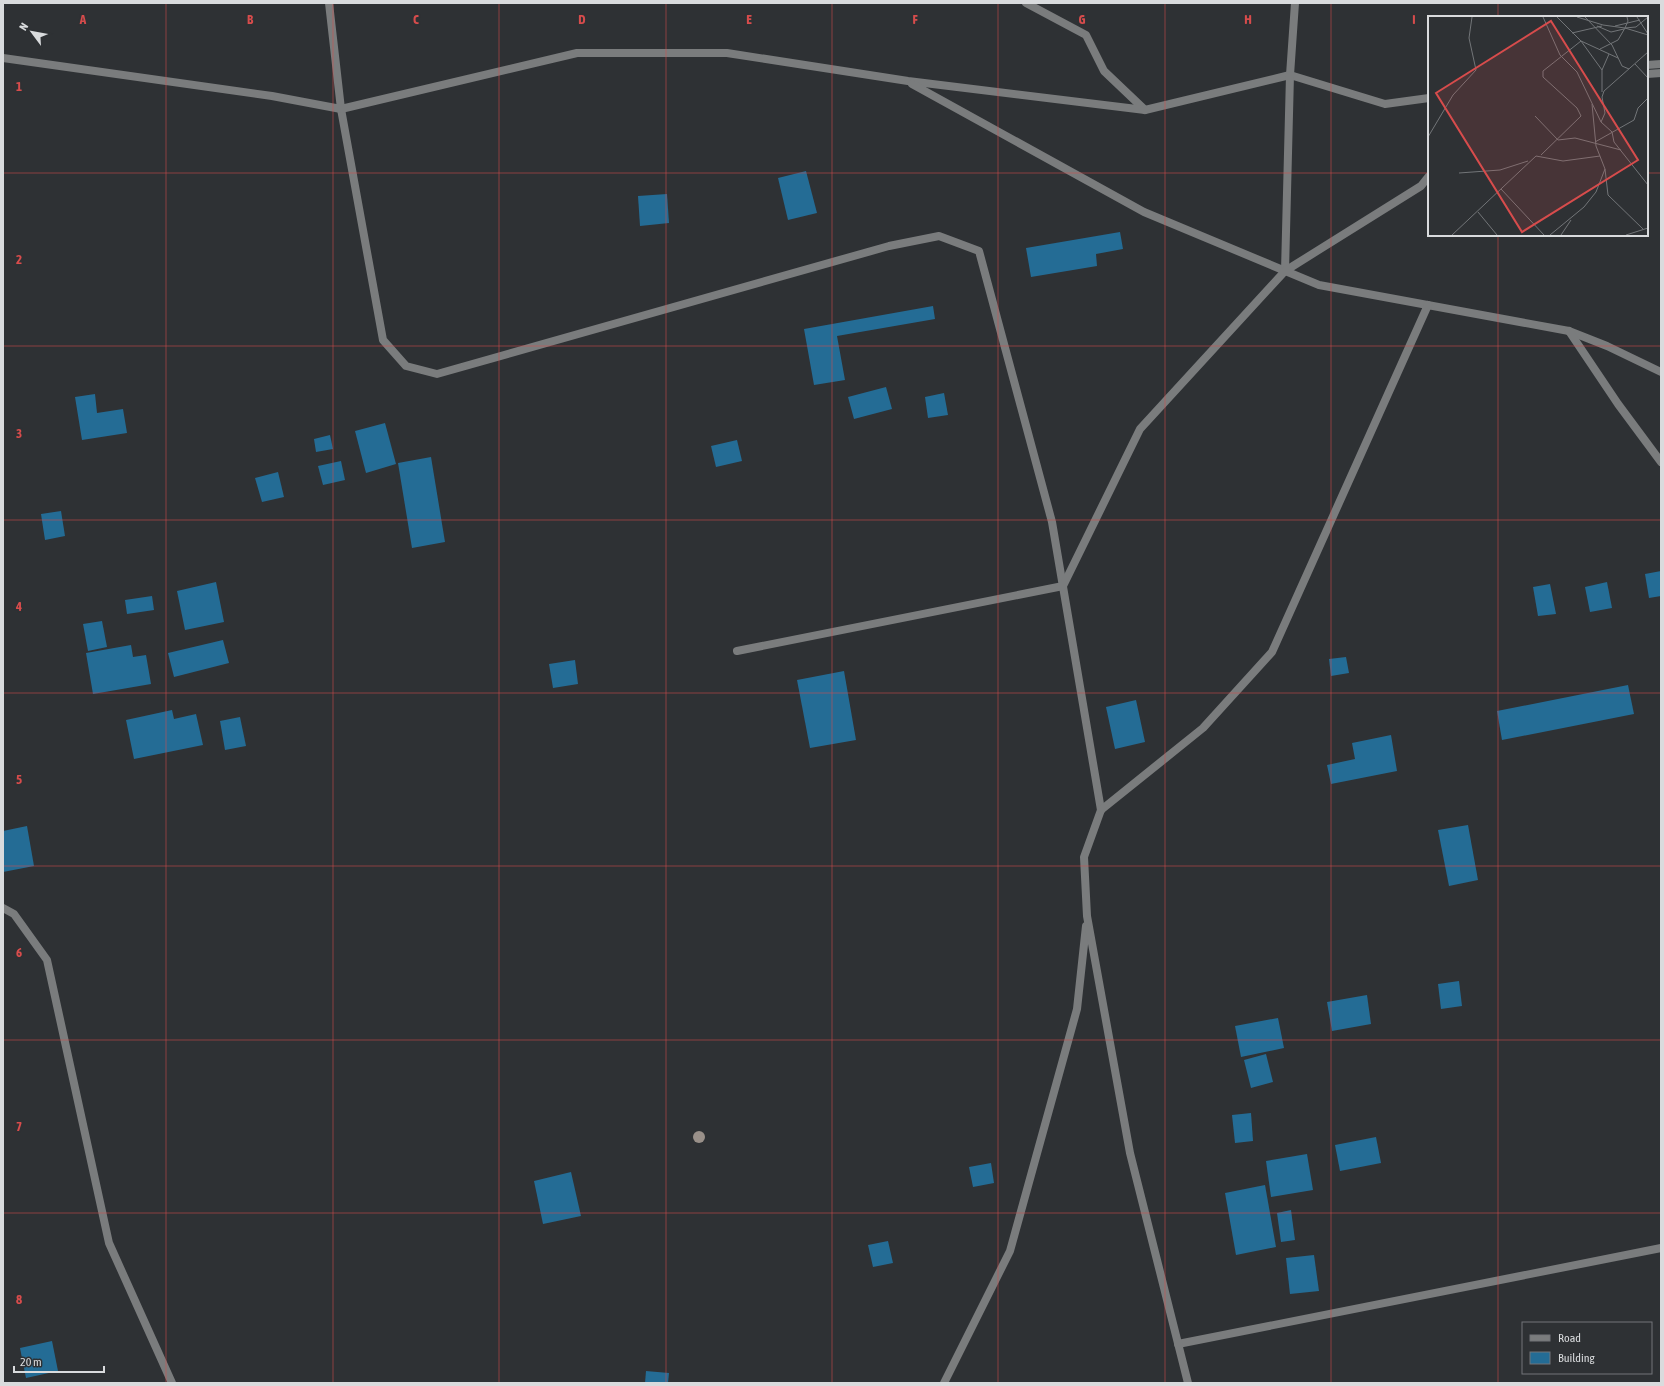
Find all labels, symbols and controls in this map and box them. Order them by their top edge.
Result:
north arrow [12,12,52,52]
text: A [79,12,87,27]
text: B [247,12,254,27]
text: C [413,12,419,27]
text: D [578,12,586,27]
text: E [746,12,752,27]
text: F [912,12,918,27]
text: G [1079,12,1086,27]
text: H [1244,12,1252,27]
text: I [1412,12,1416,27]
inset map [1428,16,1648,236]
text: N [17,21,30,33]
text: 1 [16,79,22,94]
text: 2 [16,252,22,267]
text: 3 [16,426,22,441]
text: 4 [15,599,22,614]
text: 5 [16,772,22,787]
text: 6 [16,945,22,960]
text: 7 [16,1119,22,1134]
text: 8 [16,1292,22,1307]
legend [1522,1322,1652,1374]
text: Road [1558,1331,1581,1345]
scale bar [14,1348,104,1374]
text: Building [1558,1351,1596,1365]
text: 20 m [20,1355,42,1369]

